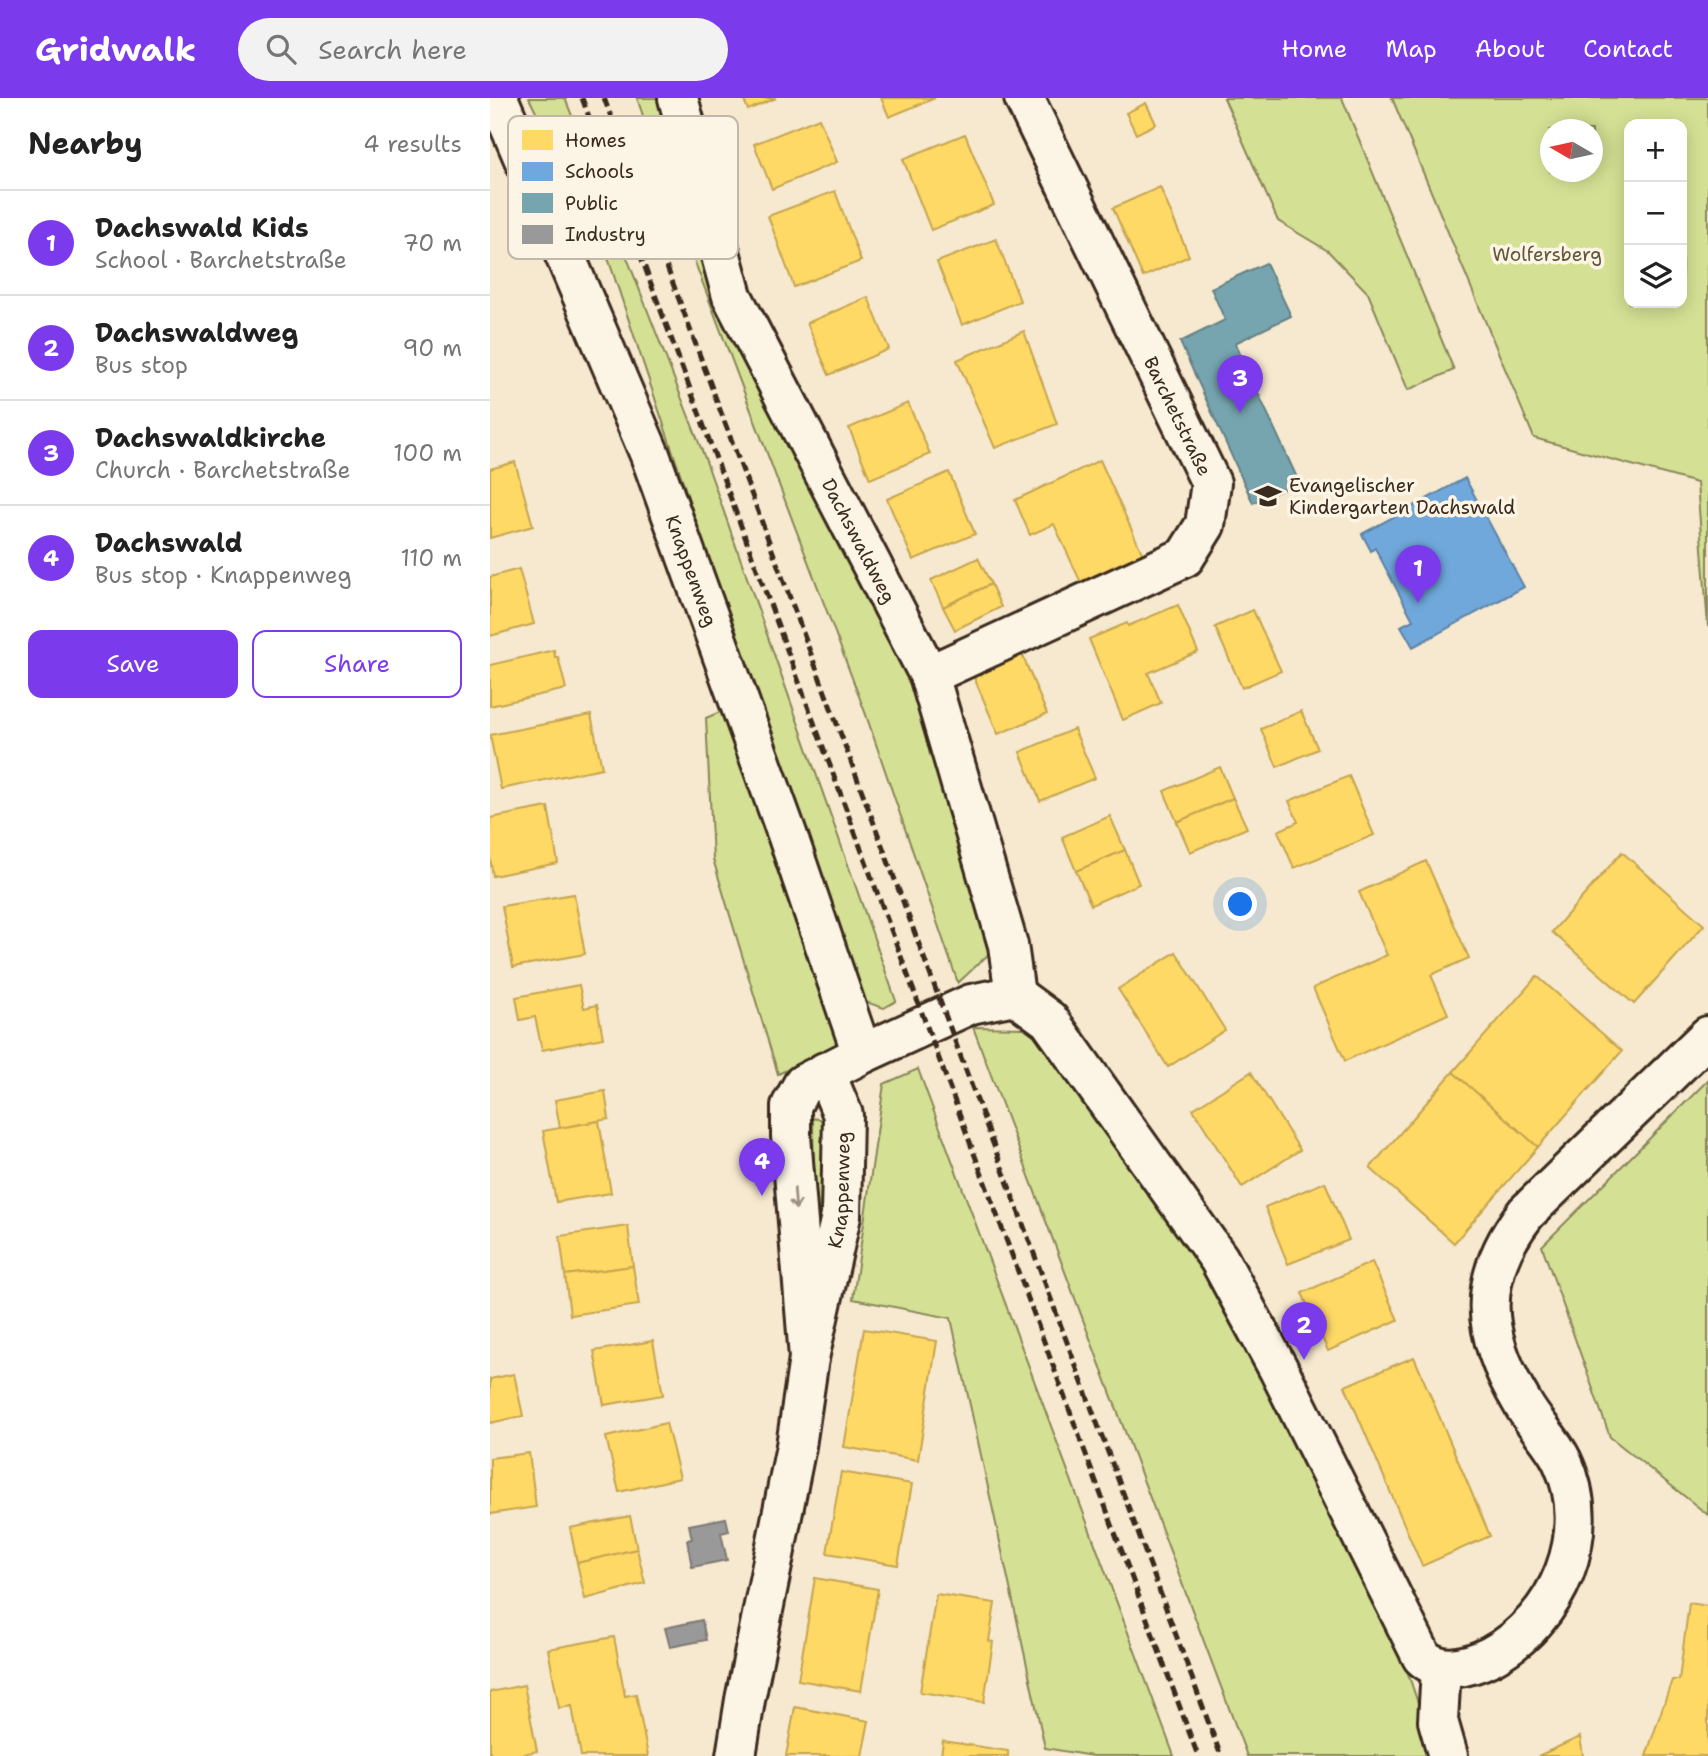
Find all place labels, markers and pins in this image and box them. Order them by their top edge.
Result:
pin: 3 [1217,355,1263,413]
place label: Evangelischer Kindergarten Dachswald [1289,473,1515,520]
school or university icon: Evangelischer Kindergarten Dachswald [1253,481,1283,511]
pin: 1 [1395,545,1441,603]
pin: 4 [739,1138,785,1196]
pin: 2 [1281,1302,1327,1360]

